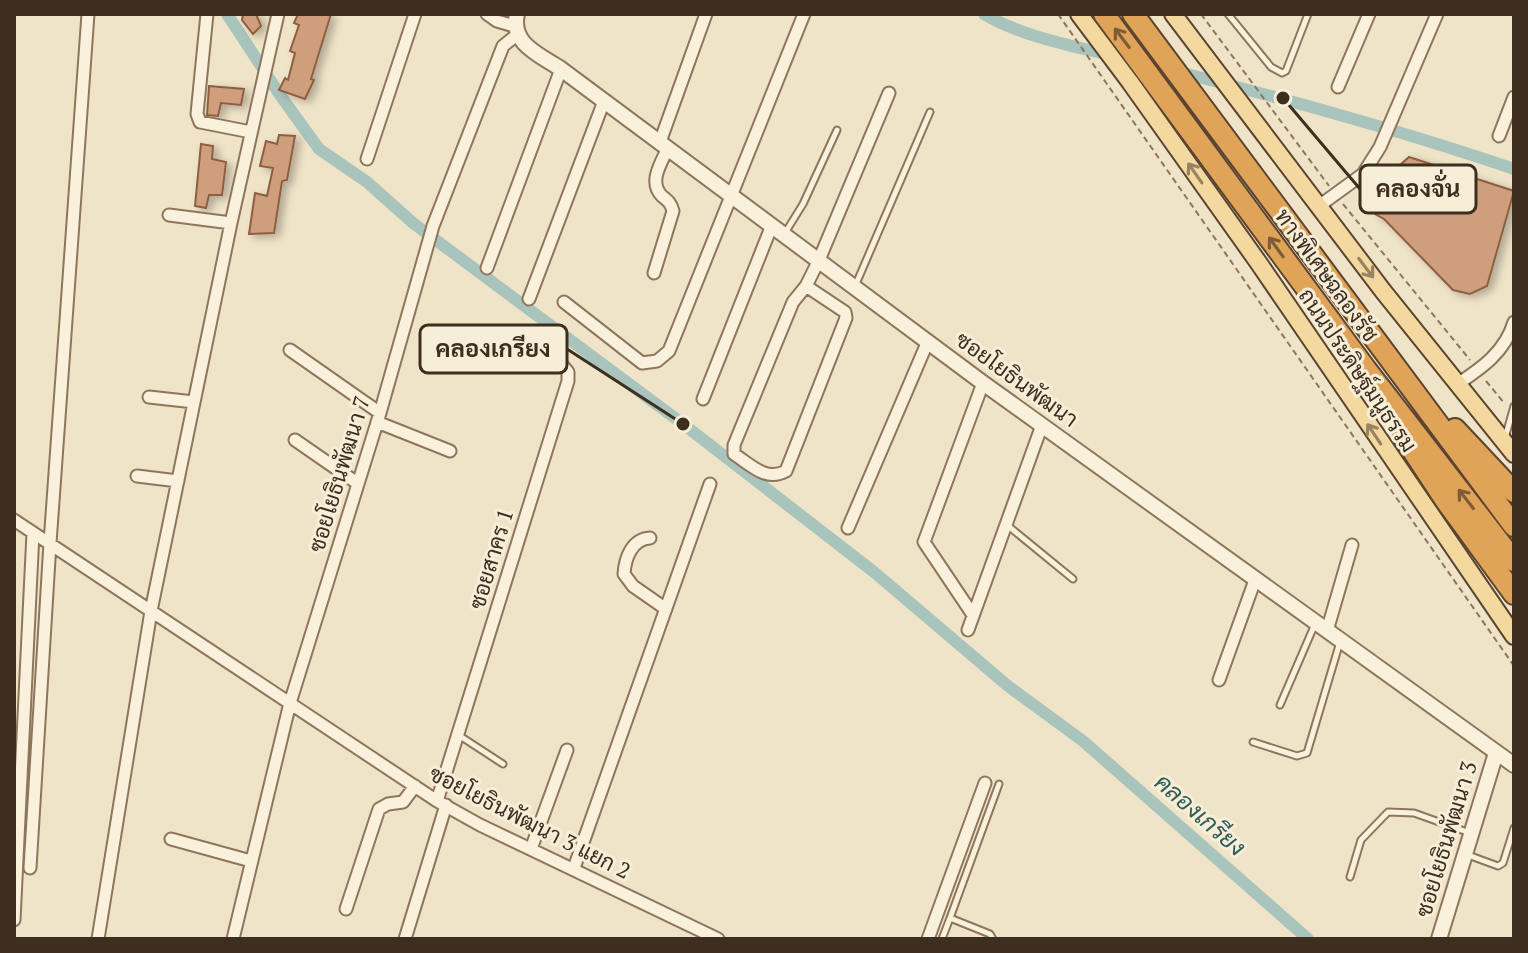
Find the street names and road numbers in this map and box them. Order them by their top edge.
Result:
street label: ทางพิเศษฉลองรัช [1269,202,1386,347]
street label: ถนนประดิษฐ์มนูธรรม [1291,282,1424,458]
street label: ซอยโยธินพัฒนา [950,324,1084,433]
street label: ซอยโยธินพัฒนา 7 [301,392,376,555]
street label: ซอยสาคร 1 [462,505,520,613]
street label: ซอยโยธินพัฒนา 3 [1408,757,1483,920]
street label: ซอยโยธินพัฒนา 3 แยก 2 [425,758,636,885]

